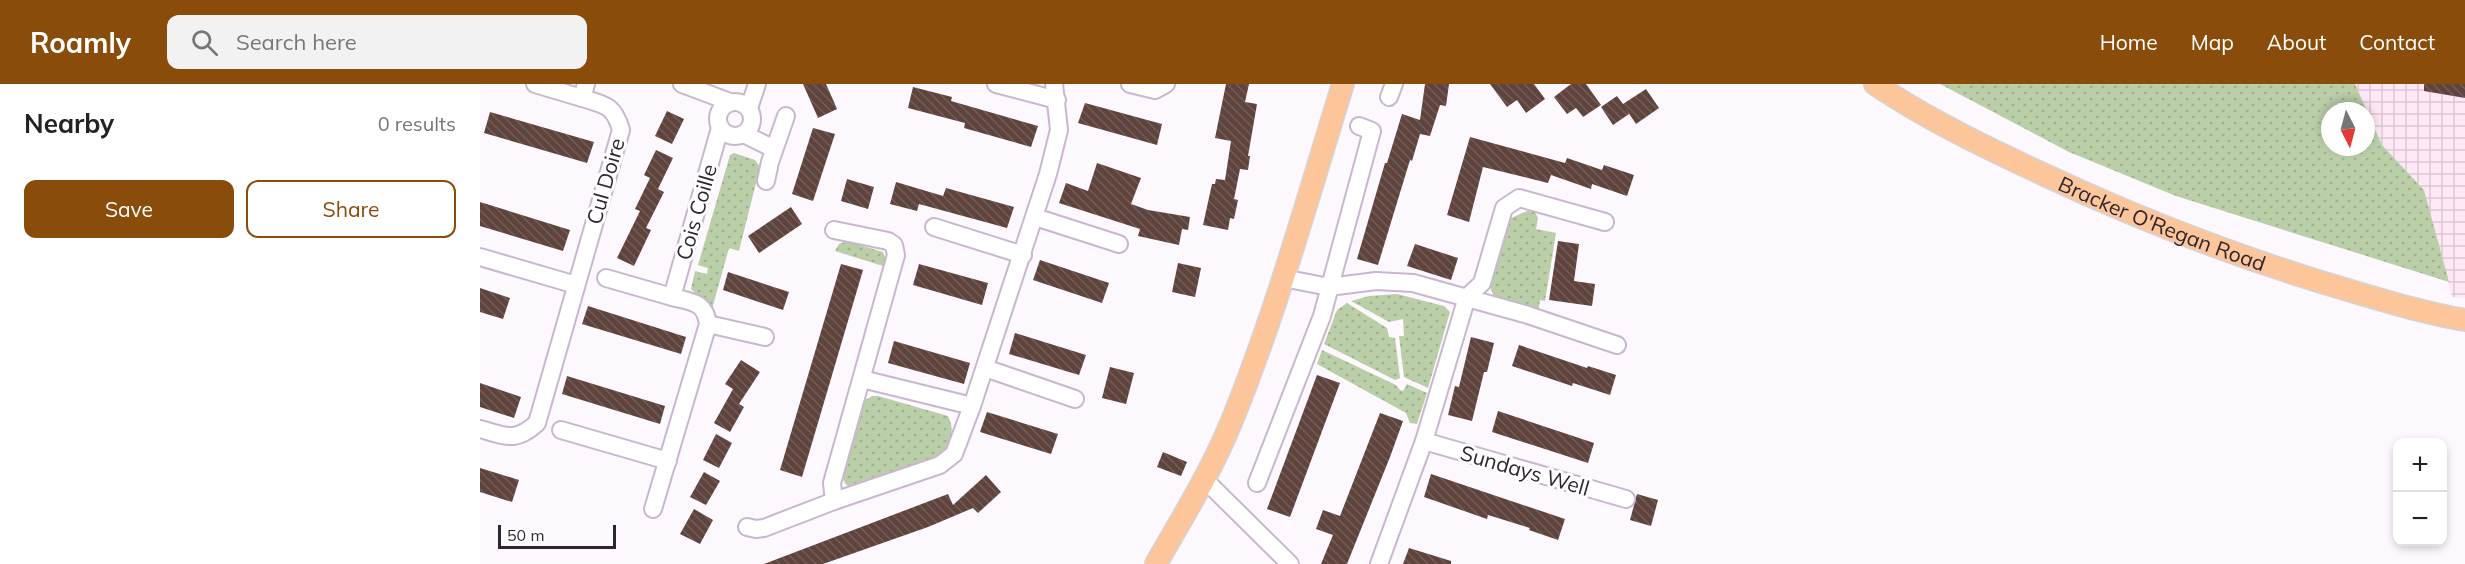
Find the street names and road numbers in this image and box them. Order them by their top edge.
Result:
street label: Cul Doire [580,135,630,227]
street label: Cois Coille [670,161,722,263]
street label: Bracker O'Regan Road [2055,170,2269,276]
street label: Sundays Well [1458,439,1592,501]

